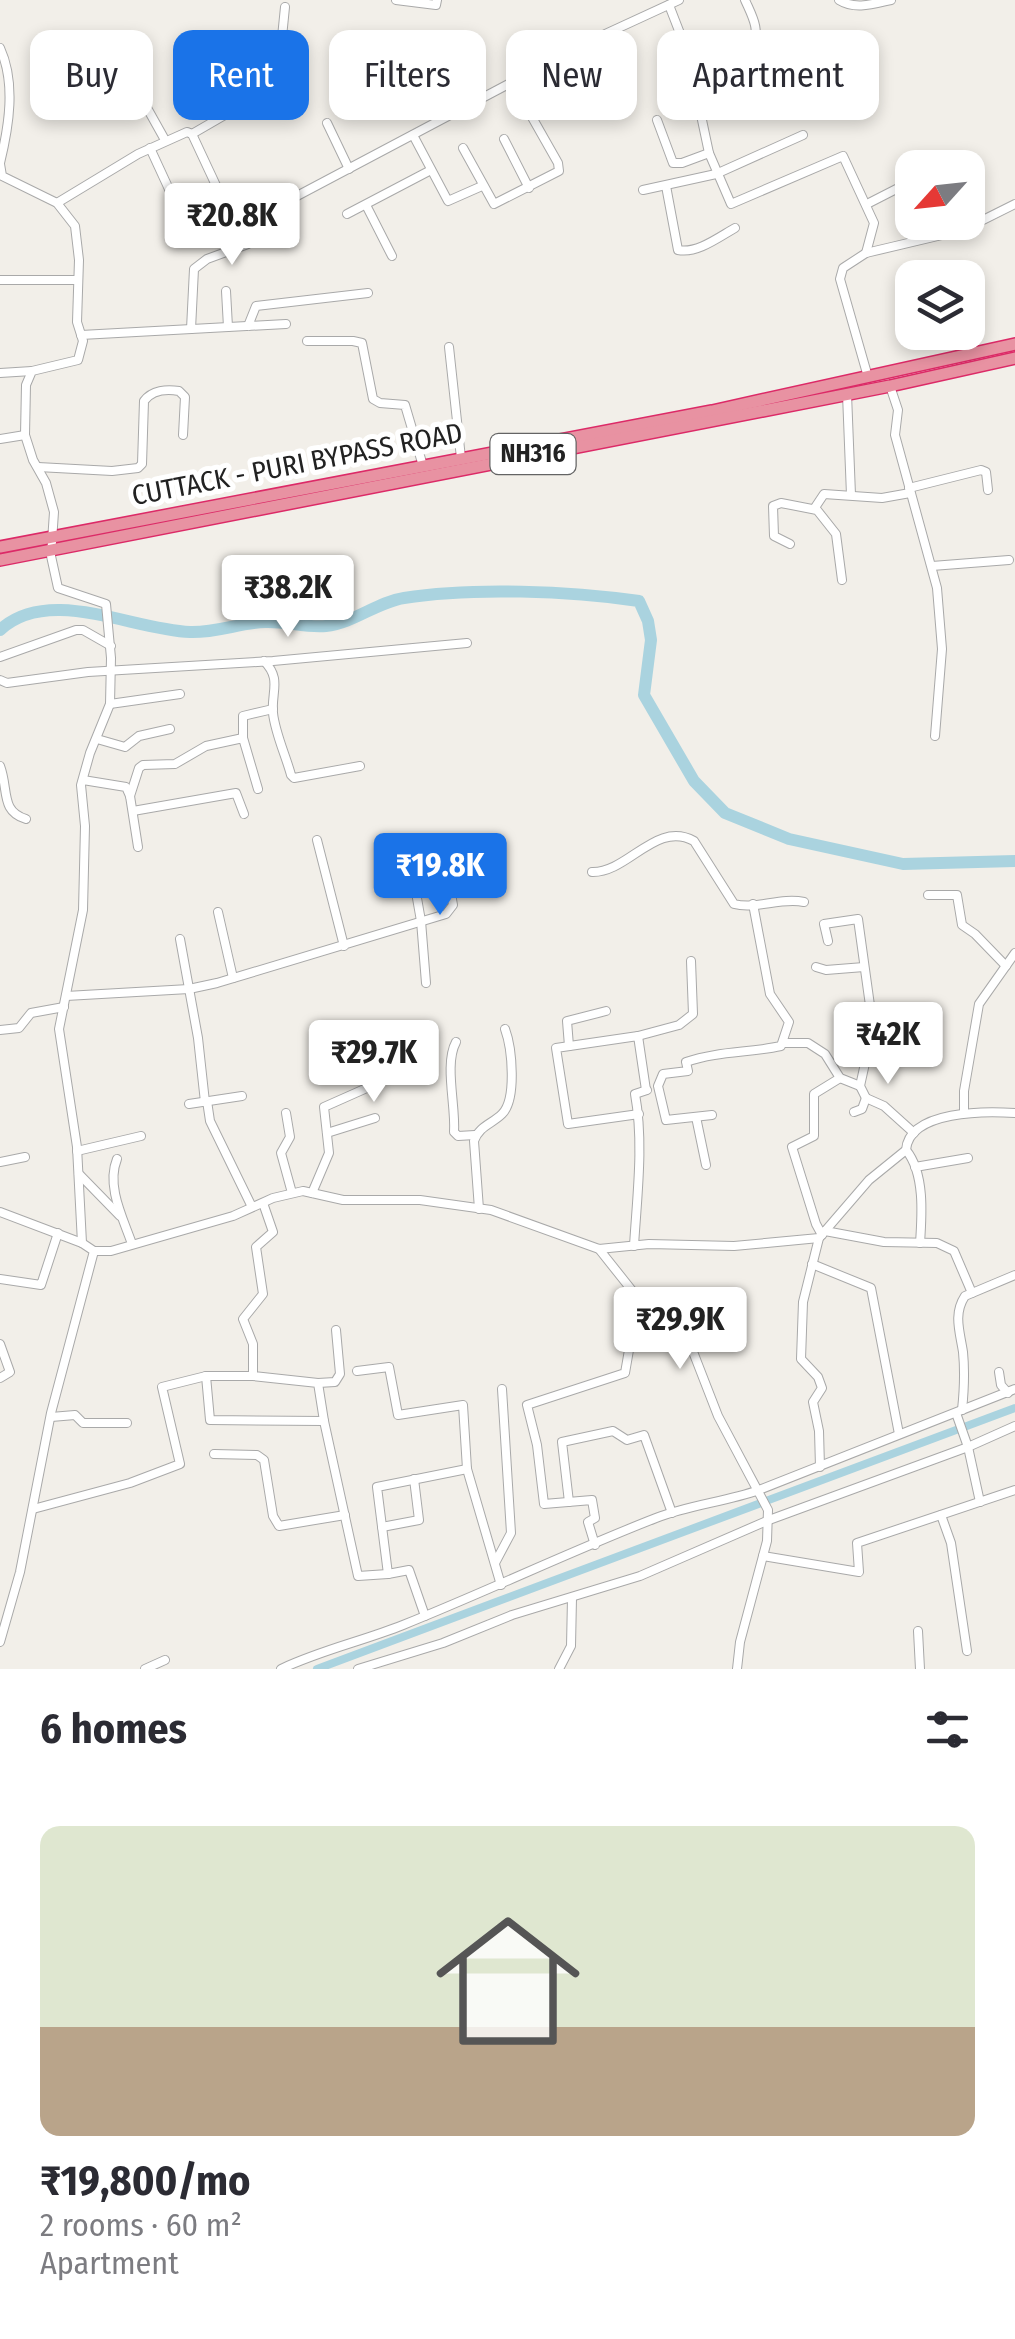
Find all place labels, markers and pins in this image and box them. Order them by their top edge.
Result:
pin: ₹20.8K [151,183,313,268]
pin: ₹38.2K [207,555,369,640]
pin: ₹19.8K [359,833,521,918]
pin: ₹42K [829,1002,947,1087]
pin: ₹29.7K [293,1020,455,1105]
pin: ₹29.9K [599,1287,761,1372]

